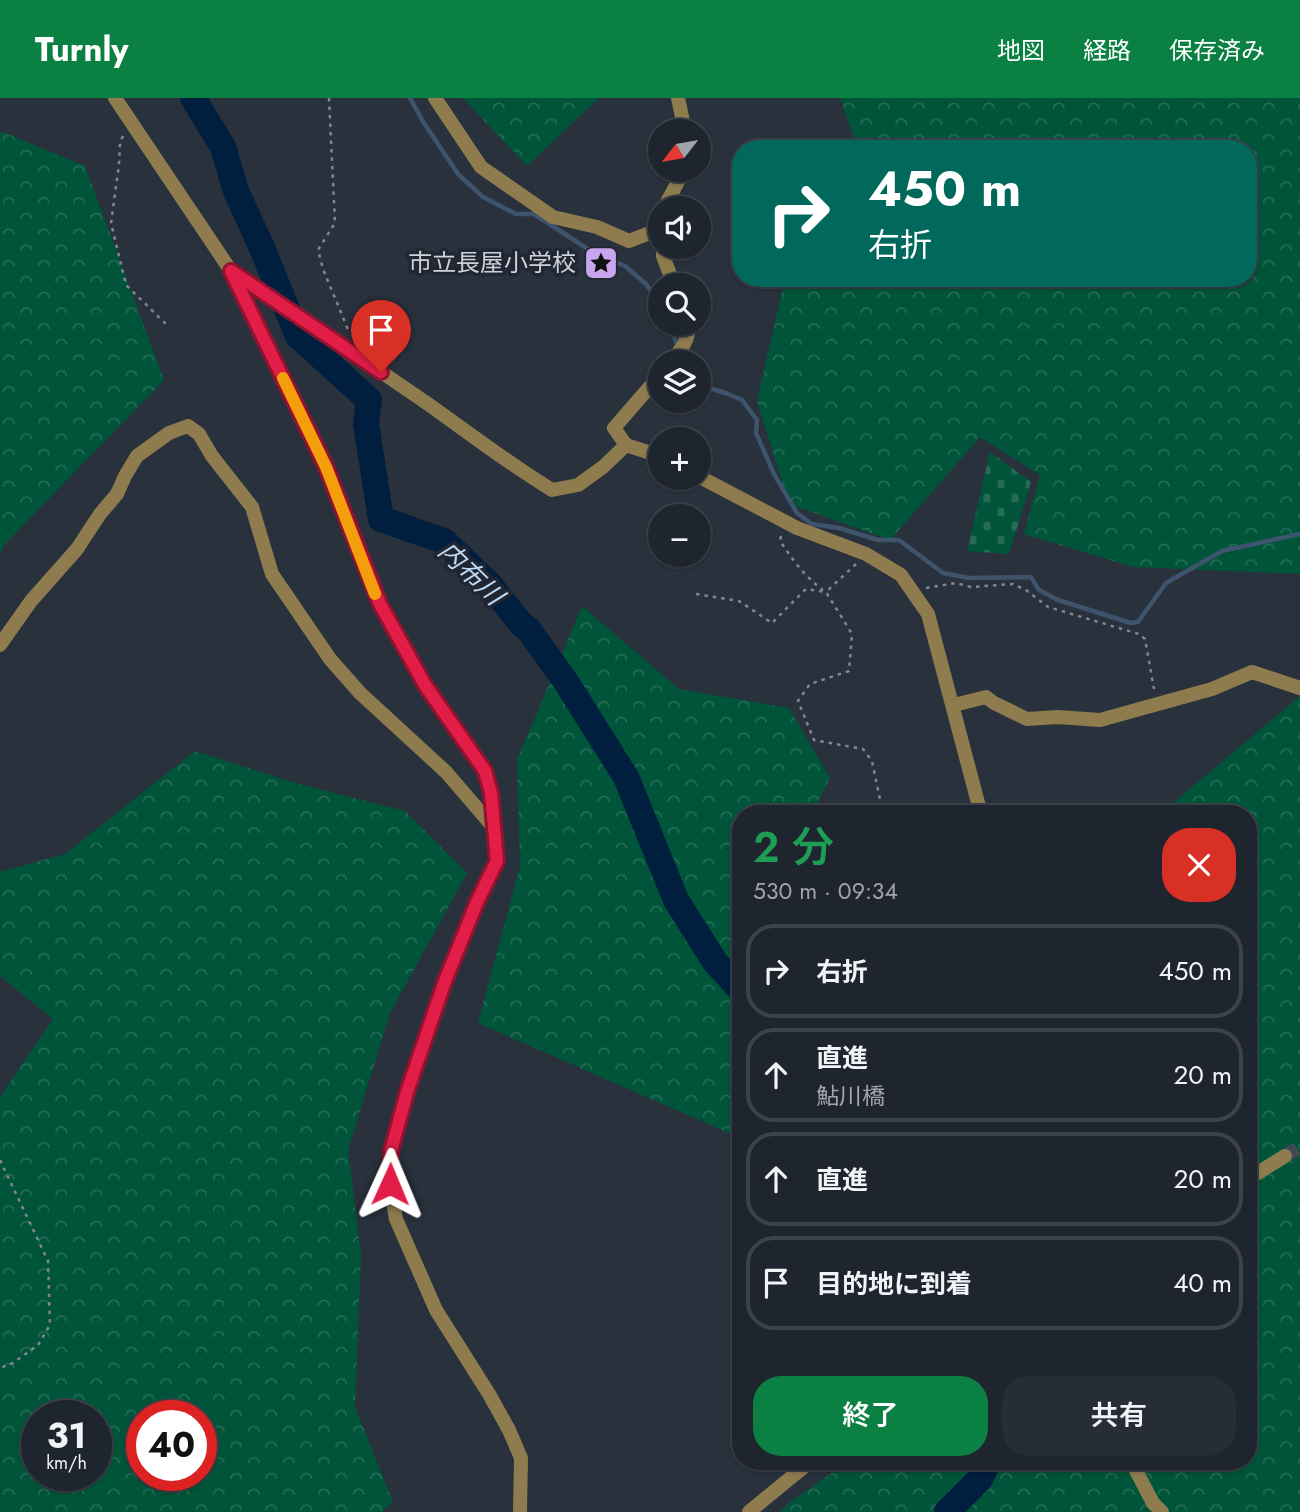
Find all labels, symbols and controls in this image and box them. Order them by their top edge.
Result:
text: Turnly [35,26,129,73]
text: 地図 [997,33,1045,68]
text: 経路 [1083,33,1131,68]
text: 保存済み [1169,33,1265,68]
north arrow [648,119,710,182]
map controls [648,119,711,567]
text: 450 m [868,154,1021,224]
icon: right [753,168,844,259]
button: sound [648,196,711,259]
text: 右折 [868,222,932,268]
place icon: 市立長屋小学校 [582,244,620,282]
place label: 市立長屋小学校 [408,245,576,280]
button: search [648,273,711,336]
pin [351,300,411,372]
icon: arrive [362,311,400,349]
button: layers [648,350,711,413]
button: + [648,427,711,490]
button: − [648,504,711,567]
water label: 内布川 [430,532,514,616]
text: 2 分 [753,817,834,878]
button: close [1162,828,1236,902]
text: 530 m · 09:34 [753,874,898,908]
icon: right [757,952,795,990]
text: 450 m [1158,952,1232,990]
text: 右折 [816,953,868,991]
text: 直進 [816,1039,868,1077]
icon: ahead [757,1056,795,1094]
text: 20 m [1174,1056,1232,1094]
text: 鮎川橋 [816,1079,885,1113]
position arrow [353,1147,427,1221]
icon: ahead [757,1160,795,1198]
text: 20 m [1174,1160,1232,1198]
text: 直進 [816,1161,868,1199]
icon: arrive [757,1264,795,1302]
text: 40 m [1173,1264,1232,1302]
text: 目的地に到着 [816,1265,972,1303]
button: 終了 [753,1376,988,1456]
button: 共有 [1002,1376,1236,1456]
speed limit sign: 40 [126,1400,217,1491]
text: 31 [47,1411,86,1461]
text: km/h [46,1450,87,1476]

